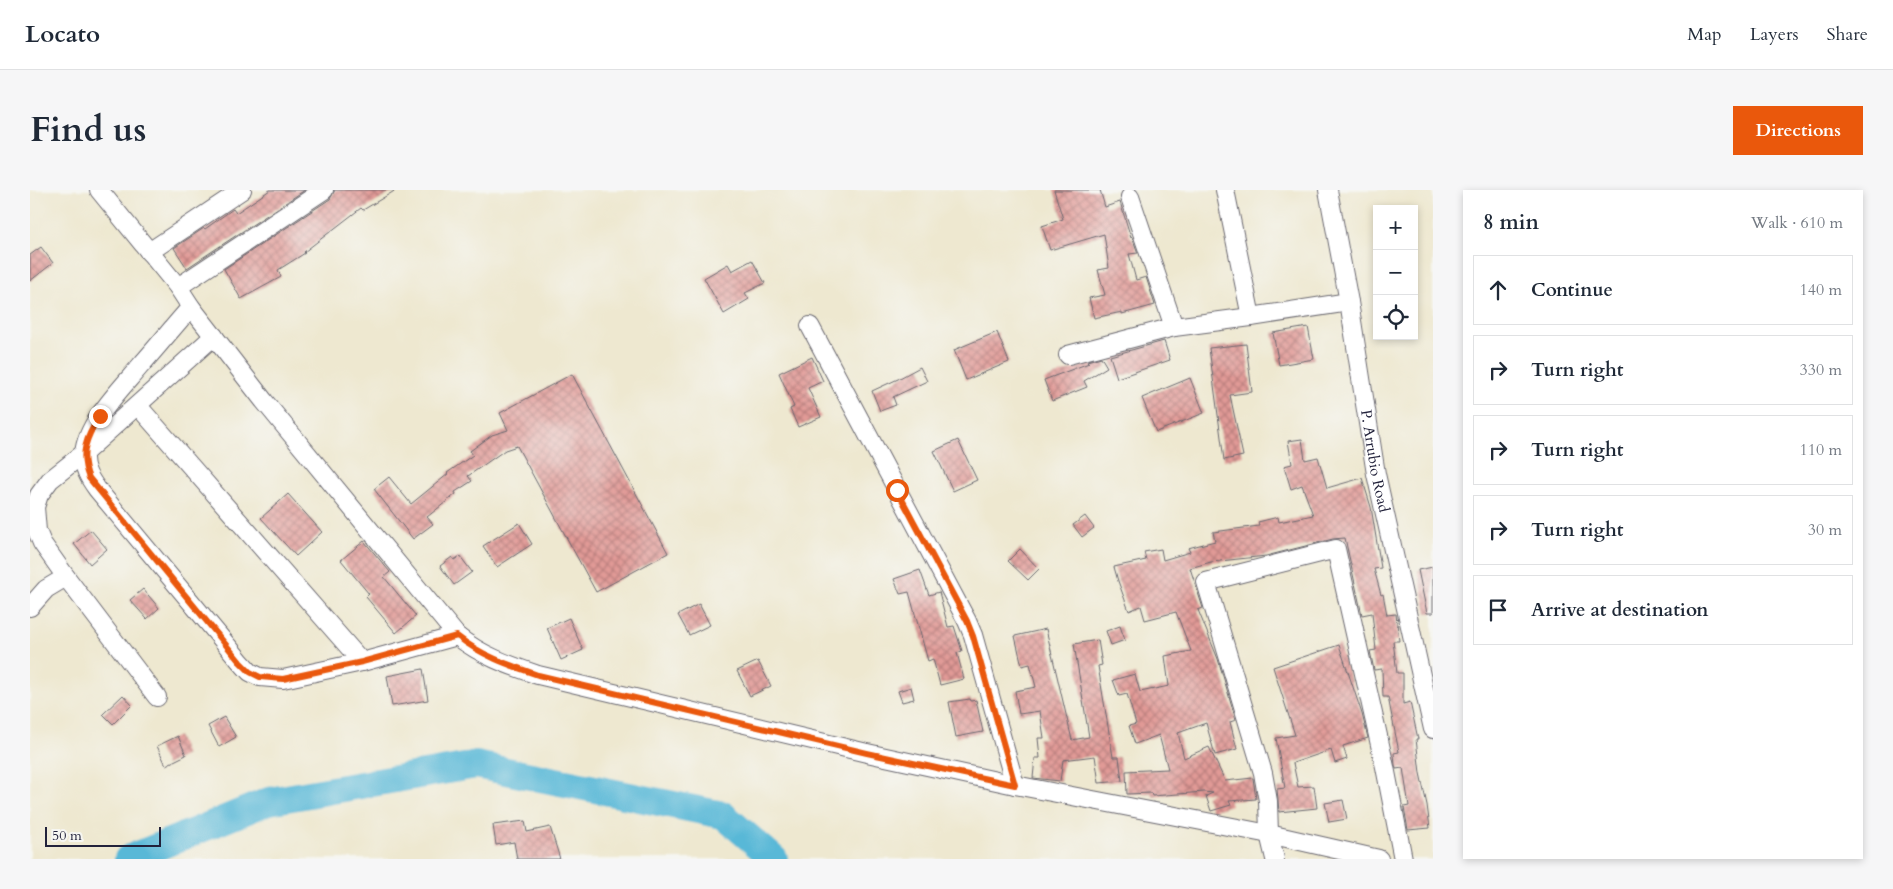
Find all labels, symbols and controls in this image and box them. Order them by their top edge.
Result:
text: Locato [25,18,100,51]
text: Map [1687,22,1722,47]
text: Layers [1750,22,1799,47]
text: Share [1827,22,1868,47]
text: Find us [30,106,146,154]
button: Directions [1733,106,1863,155]
map controls [1373,205,1418,340]
button: + [1373,205,1418,250]
text: 8 min [1483,208,1539,237]
text: Walk · 610 m [1751,212,1843,234]
button: − [1373,250,1418,295]
icon: ahead [1484,276,1512,304]
text: Continue [1531,277,1613,303]
text: 140 m [1800,279,1842,301]
button: locate [1373,295,1418,340]
icon: right [1484,356,1512,384]
text: Turn right [1531,357,1623,383]
text: 330 m [1800,359,1842,381]
route end [89,405,112,428]
street label: P. Arrubio Road [1356,408,1394,514]
icon: right [1484,436,1512,464]
text: Turn right [1531,437,1623,463]
text: 110 m [1800,439,1842,461]
route start [886,479,909,502]
icon: right [1484,516,1512,544]
text: Turn right [1531,517,1623,543]
text: 30 m [1808,519,1842,541]
icon: arrive [1484,596,1512,624]
text: Arrive at destination [1531,597,1708,623]
scale bar [45,824,161,847]
text: 50 m [52,826,82,845]

